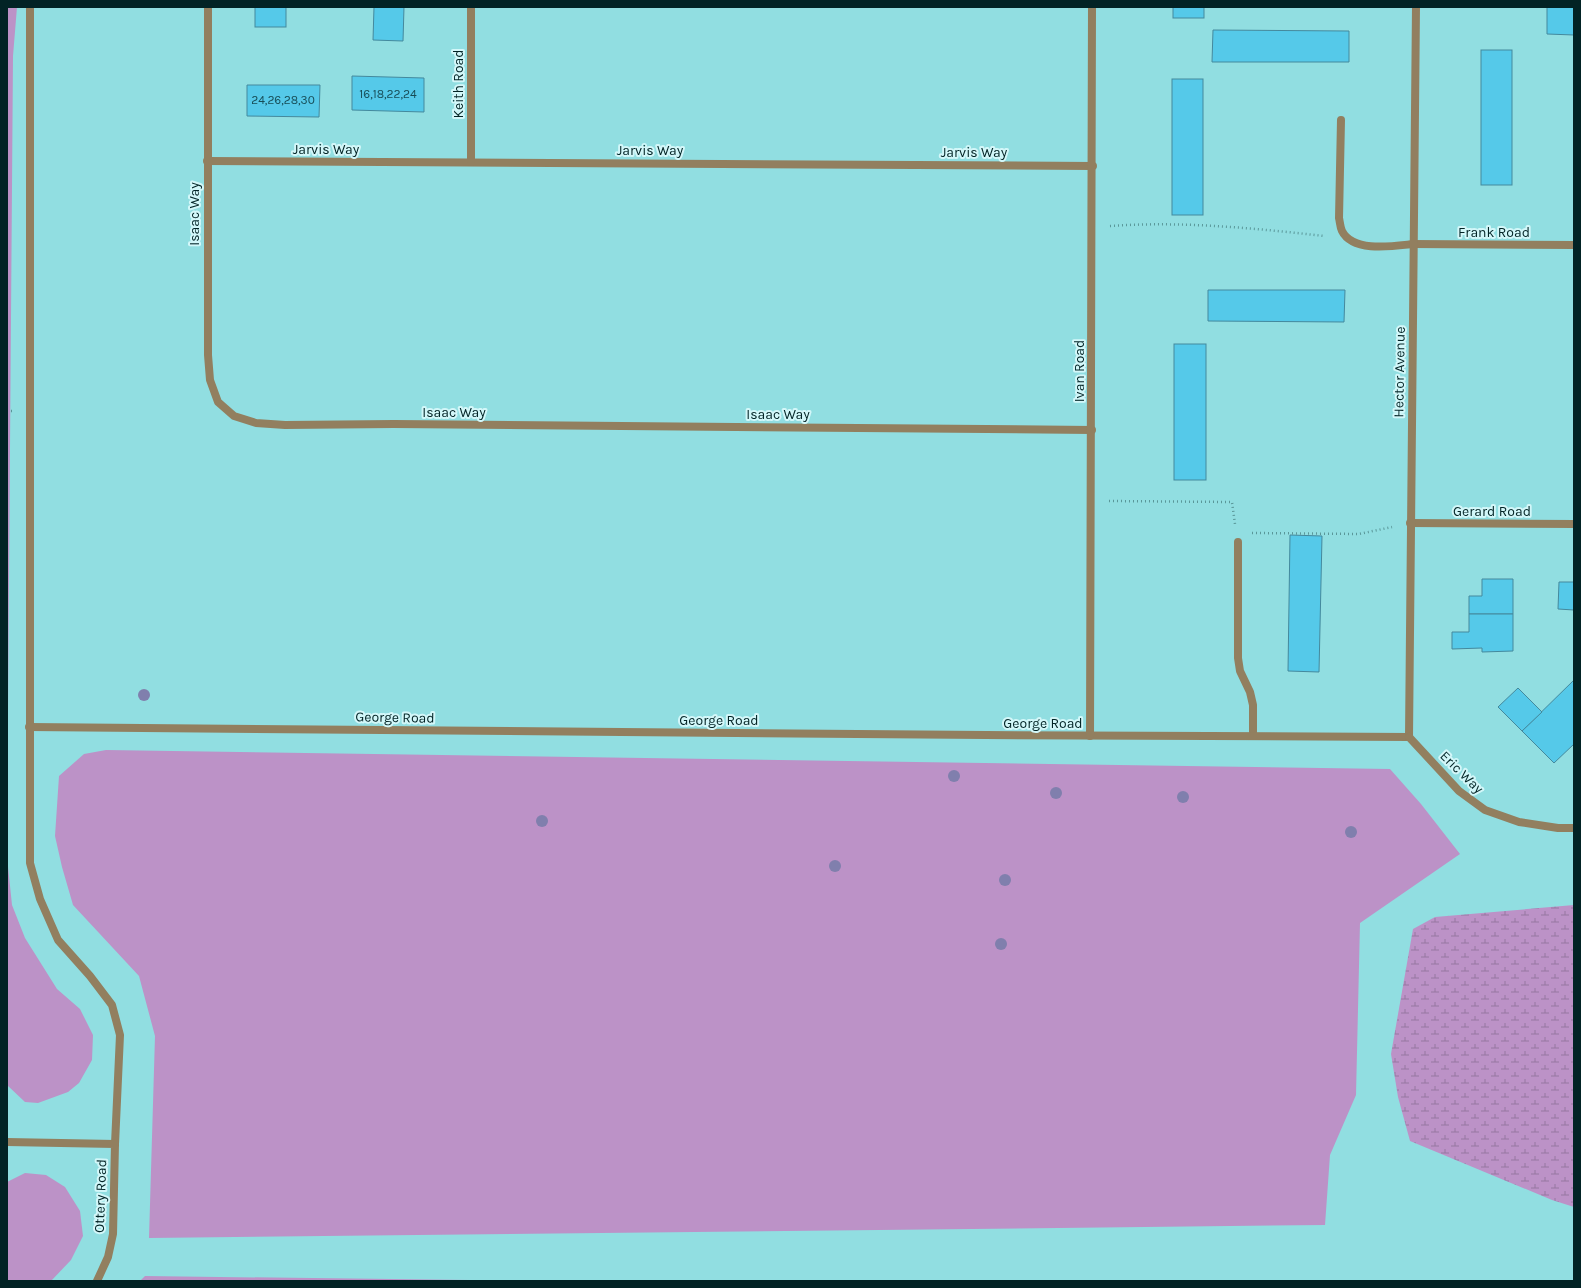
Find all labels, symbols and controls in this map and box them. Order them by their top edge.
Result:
street label: Keith Road [450,49,467,119]
house number: 16,18,22,24 [359,87,417,101]
house number: 24,26,28,30 [251,93,315,107]
street label: Jarvis Way [293,141,360,158]
street label: Jarvis Way [617,142,684,159]
street label: Jarvis Way [941,144,1008,161]
street label: Isaac Way [186,182,203,246]
street label: Frank Road [1458,224,1530,241]
street label: Hector Avenue [1390,326,1409,418]
street label: Ivan Road [1071,340,1088,402]
street label: Isaac Way [422,404,486,421]
street label: Isaac Way [746,406,810,423]
street label: Gerard Road [1453,503,1531,520]
street label: George Road [355,708,435,727]
street label: George Road [679,712,759,729]
street label: George Road [1003,715,1083,732]
street label: Eric Way [1436,748,1487,798]
street label: Ottery Road [91,1159,110,1233]

